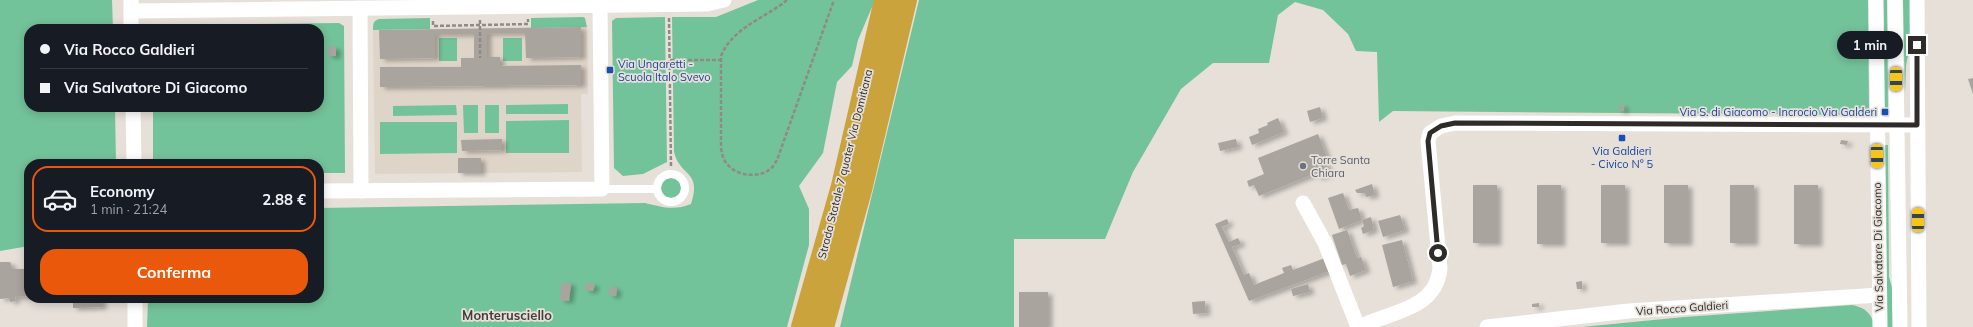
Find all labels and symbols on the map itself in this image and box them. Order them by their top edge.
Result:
callout: 1 min [1837,31,1903,59]
route end [1908,36,1926,54]
place label: Via Ungaretti - Scuola Italo Svevo [618,57,711,84]
marker: Via Ungaretti - Scuola Italo Svevo [605,65,615,75]
car [1890,67,1902,91]
street label: Strada Statale 7 quater Via Domitiana [815,68,875,260]
place label: Via S. di Giacomo - Incrocio Via Galderi [1679,105,1877,119]
marker: Via S. di Giacomo - Incrocio Via Galderi [1880,107,1890,117]
marker: Via Galdieri - Civico N° 5 [1617,133,1627,143]
place label: Via Galdieri - Civico N° 5 [1591,144,1654,171]
car [1871,144,1883,168]
place label: Torre Santa Chiara [1311,153,1370,180]
marker: Torre Santa Chiara [1298,161,1308,171]
street label: Via Salvatore Di Giacomo [1870,182,1886,312]
car [1912,208,1924,232]
route start [1429,244,1447,262]
street label: Via Rocco Galdieri [1635,298,1729,318]
district label: Monterusciello [462,307,552,323]

